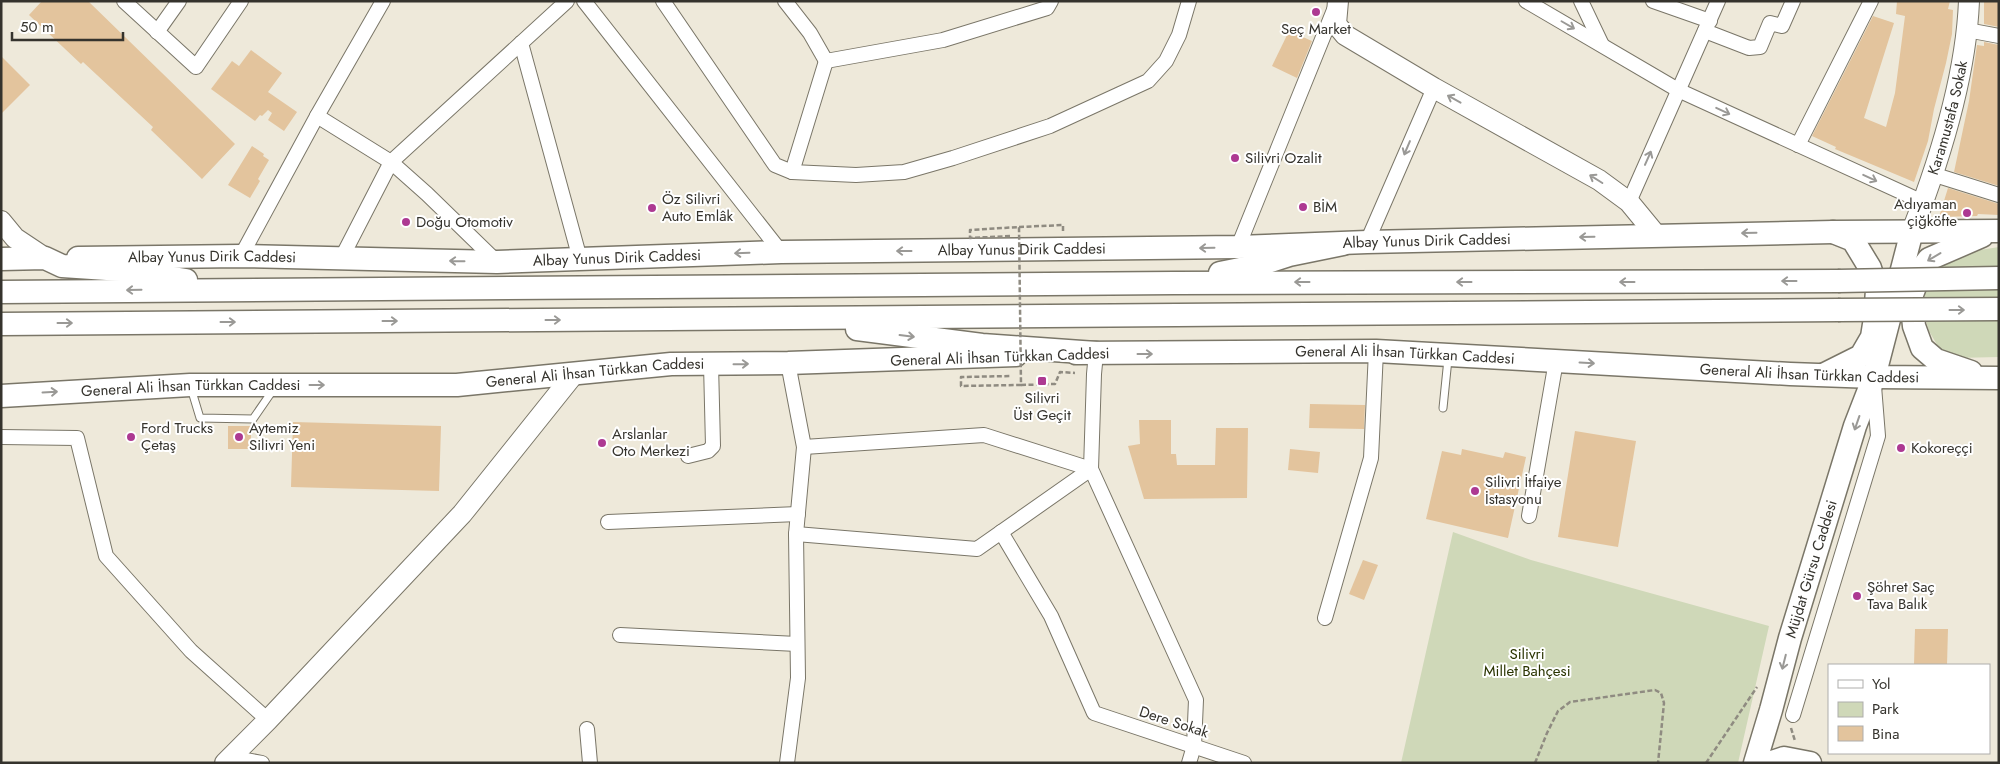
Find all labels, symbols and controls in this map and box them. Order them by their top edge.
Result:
marker: Seç Market [1310,6,1322,18]
scale bar [12,10,124,42]
text: 50 m [20,16,54,38]
place label: Seç Market [1281,18,1351,40]
one-way arrow [1561,21,1575,31]
street label: Karamustafa Sokak [1922,58,1973,178]
one-way arrow [1447,94,1462,104]
one-way arrow [1715,106,1730,116]
one-way arrow [1402,140,1412,155]
place label: Silivri Ozalit [1245,147,1322,169]
one-way arrow [1644,151,1654,166]
marker: Silivri Ozalit [1229,152,1241,164]
one-way arrow [1589,174,1603,184]
one-way arrow [1862,174,1877,184]
place label: Öz Silivri Auto Emlâk [662,188,733,227]
place label: Adıyaman çiğköfte [1894,193,1957,232]
place label: BİM [1313,196,1337,218]
marker: BİM [1297,201,1309,213]
marker: Öz Silivri Auto Emlâk [646,202,658,214]
marker: Adıyaman çiğköfte [1961,207,1973,219]
place label: Doğu Otomotiv [416,211,513,233]
marker: Doğu Otomotiv [400,216,412,228]
street label: Albay Yunus Dirik Caddesi [1342,228,1511,254]
one-way arrow [1742,229,1758,238]
one-way arrow [1579,232,1596,242]
street label: Albay Yunus Dirik Caddesi [937,237,1106,261]
one-way arrow [1199,243,1216,253]
street label: Albay Yunus Dirik Caddesi [532,244,701,272]
street label: Albay Yunus Dirik Caddesi [128,245,296,268]
one-way arrow [897,246,913,256]
one-way arrow [734,249,750,258]
one-way arrow [1928,253,1942,263]
one-way arrow [449,257,465,266]
one-way arrow [1782,276,1798,286]
one-way arrow [1294,277,1310,287]
one-way arrow [1457,277,1473,287]
one-way arrow [1619,277,1636,287]
one-way arrow [127,285,143,295]
one-way arrow [1949,305,1965,314]
one-way arrow [544,315,561,325]
one-way arrow [382,316,398,326]
one-way arrow [220,317,236,327]
one-way arrow [57,318,73,328]
one-way arrow [899,331,915,341]
street label: General Ali İhsan Türkkan Caddesi [1295,340,1515,370]
street label: General Ali İhsan Türkkan Caddesi [890,342,1110,372]
one-way arrow [1136,349,1152,359]
street label: General Ali İhsan Türkkan Caddesi [485,353,705,393]
one-way arrow [1579,358,1595,367]
street label: General Ali İhsan Türkkan Caddesi [1699,358,1919,388]
one-way arrow [732,359,749,369]
street label: General Ali İhsan Türkkan Caddesi [80,374,300,402]
marker: Silivri Üst Geçit [1036,375,1048,387]
one-way arrow [308,380,325,390]
place label: Silivri Üst Geçit [1013,387,1071,426]
one-way arrow [42,388,58,397]
one-way arrow [1852,415,1861,430]
place label: Ford Trucks Çetaş [141,417,213,456]
place label: Aytemiz Silivri Yeni [249,417,315,456]
place label: Arslanlar Oto Merkezi [612,423,690,462]
marker: Ford Trucks Çetaş [125,431,137,443]
marker: Aytemiz Silivri Yeni [233,431,245,443]
marker: Arslanlar Oto Merkezi [596,437,608,449]
place label: Kokoreççi [1911,437,1973,459]
marker: Kokoreççi [1895,442,1907,454]
place label: Silivri İtfaiye İstasyonu [1485,471,1562,510]
marker: Silivri İtfaiye İstasyonu [1469,485,1481,497]
street label: Müjdat Gürsu Caddesi [1780,497,1843,641]
place label: Şöhret Saç Tava Balık [1867,576,1935,615]
marker: Şöhret Saç Tava Balık [1851,590,1863,602]
park label: Silivri Millet Bahçesi [1483,643,1571,682]
one-way arrow [1778,653,1788,669]
legend [1828,664,1990,754]
text: Yol [1872,673,1891,695]
text: Park [1872,698,1899,720]
street label: Dere Sokak [1136,700,1212,744]
text: Bina [1872,723,1899,745]

